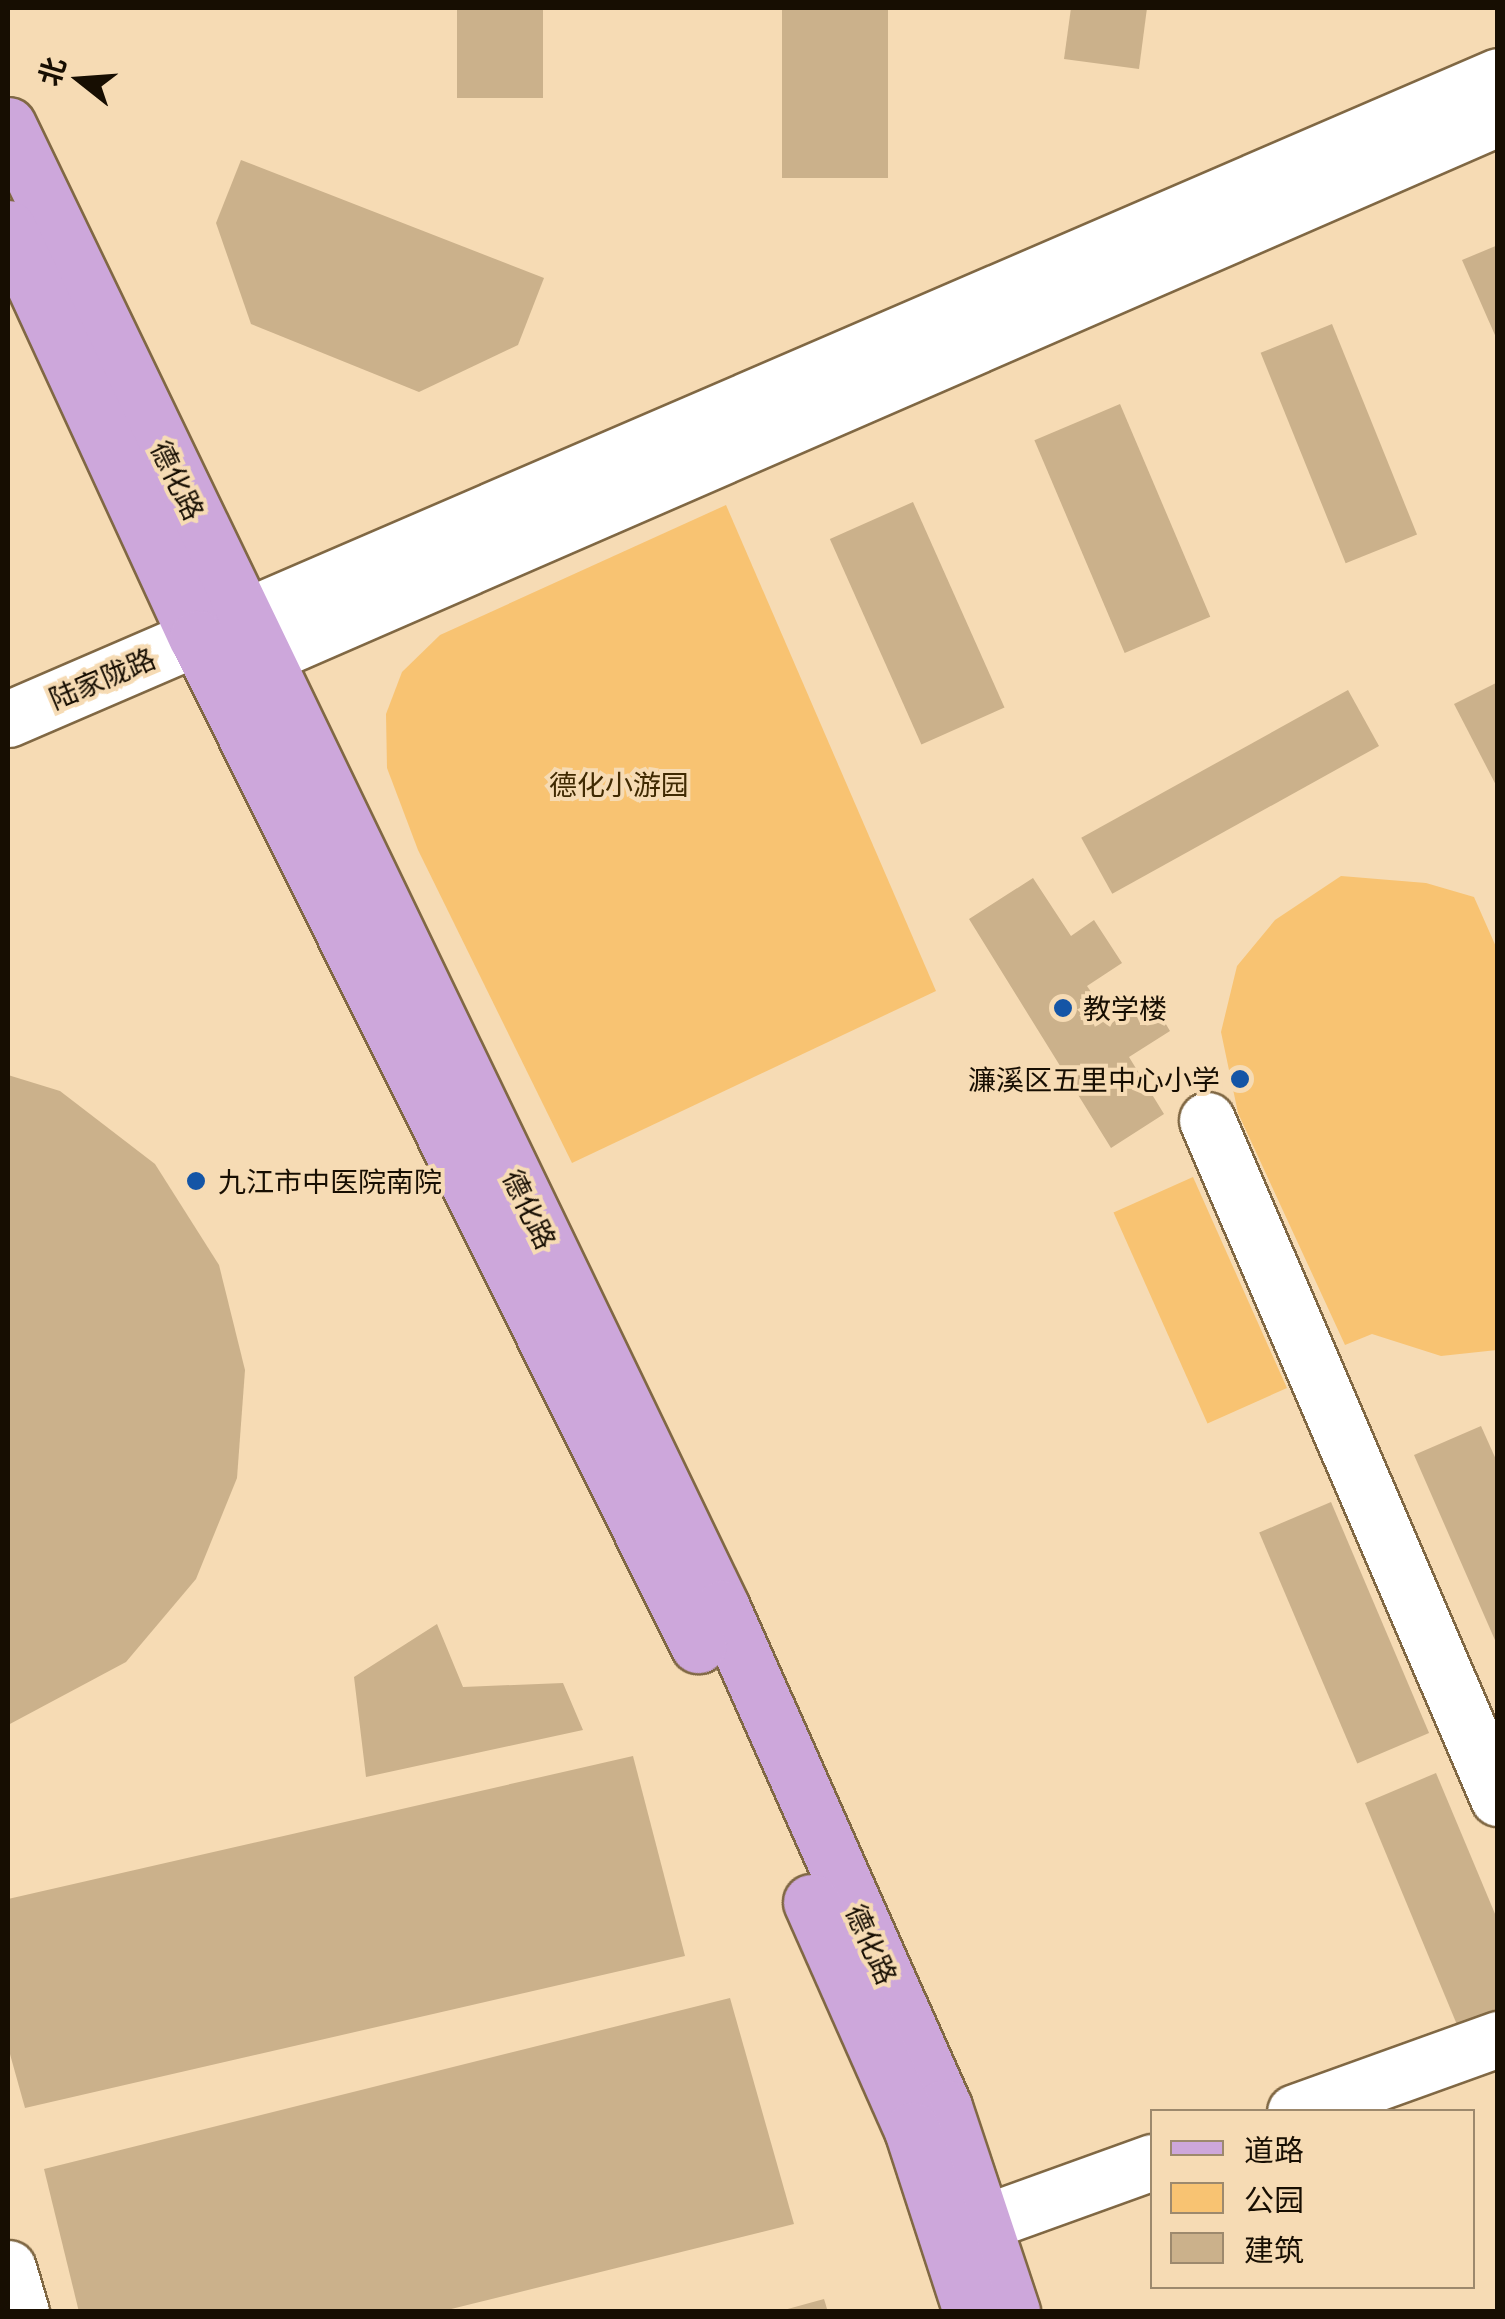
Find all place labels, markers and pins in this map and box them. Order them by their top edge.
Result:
place label: 教学楼 [1083,991,1167,1025]
marker: 教学楼 [1052,997,1074,1019]
place label: 濂溪区五里中心小学 [968,1062,1220,1096]
marker: 濂溪区五里中心小学 [1229,1068,1251,1090]
place label: 九江市中医院南院 [218,1164,442,1198]
marker: 九江市中医院南院 [183,1168,209,1194]

